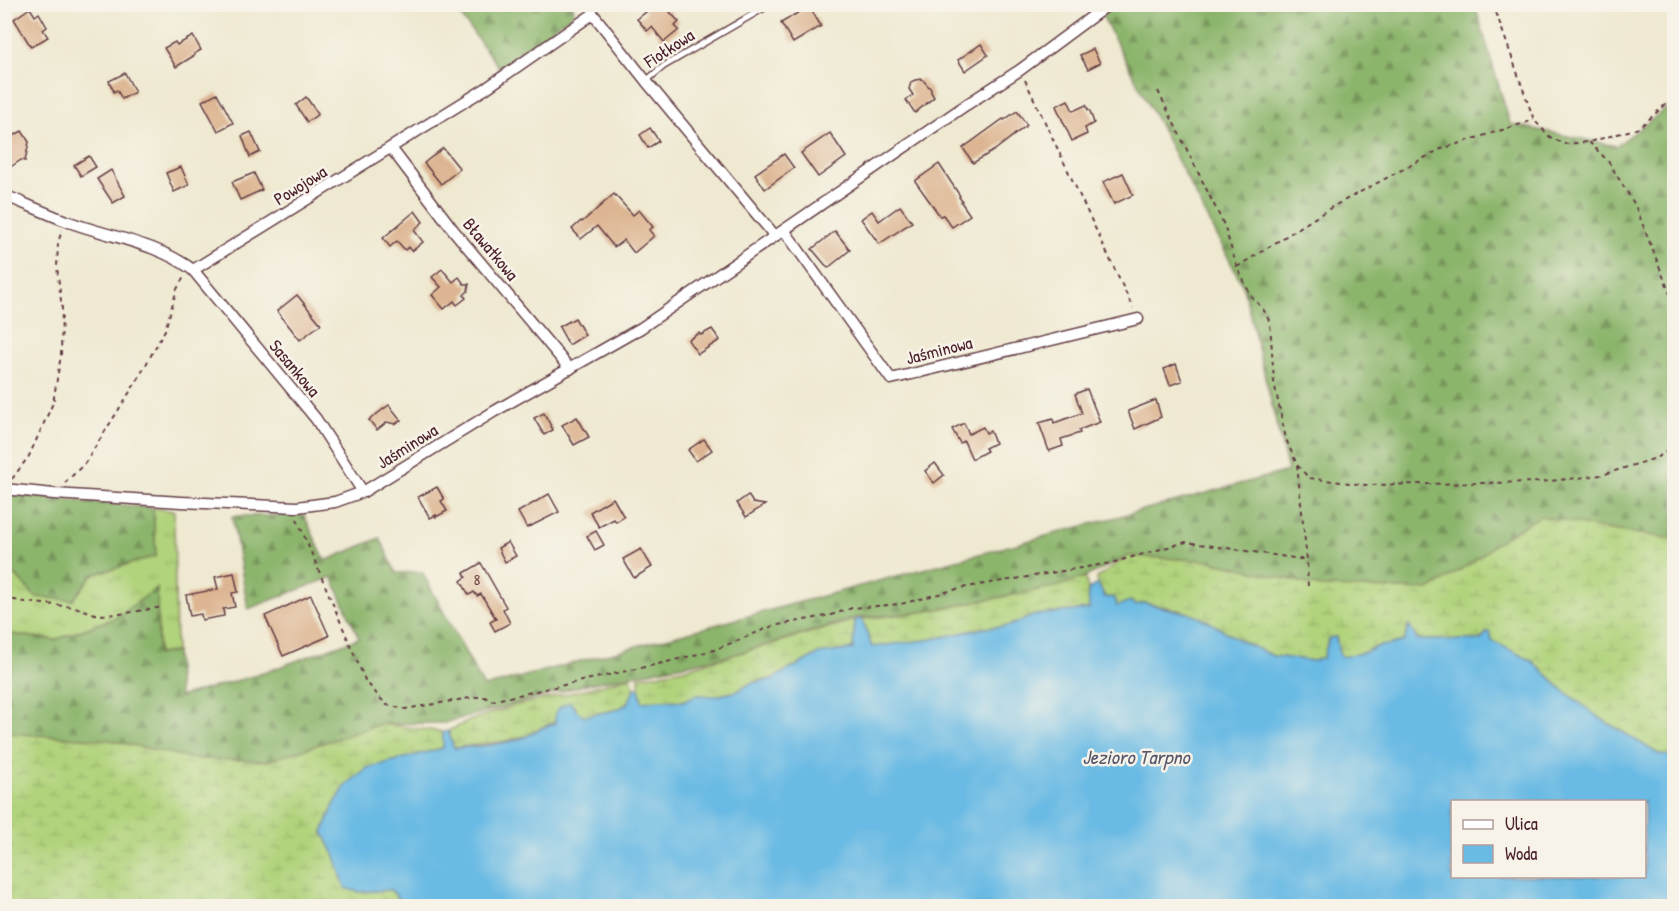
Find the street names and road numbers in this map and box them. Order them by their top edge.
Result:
street label: Fiołkowa [638,23,699,74]
street label: Powojowa [269,159,331,211]
street label: Bławatkowa [457,212,525,286]
street label: Jaśminowa [903,330,975,370]
street label: Sasankowa [264,334,326,402]
street label: Jaśminowa [372,417,442,475]

